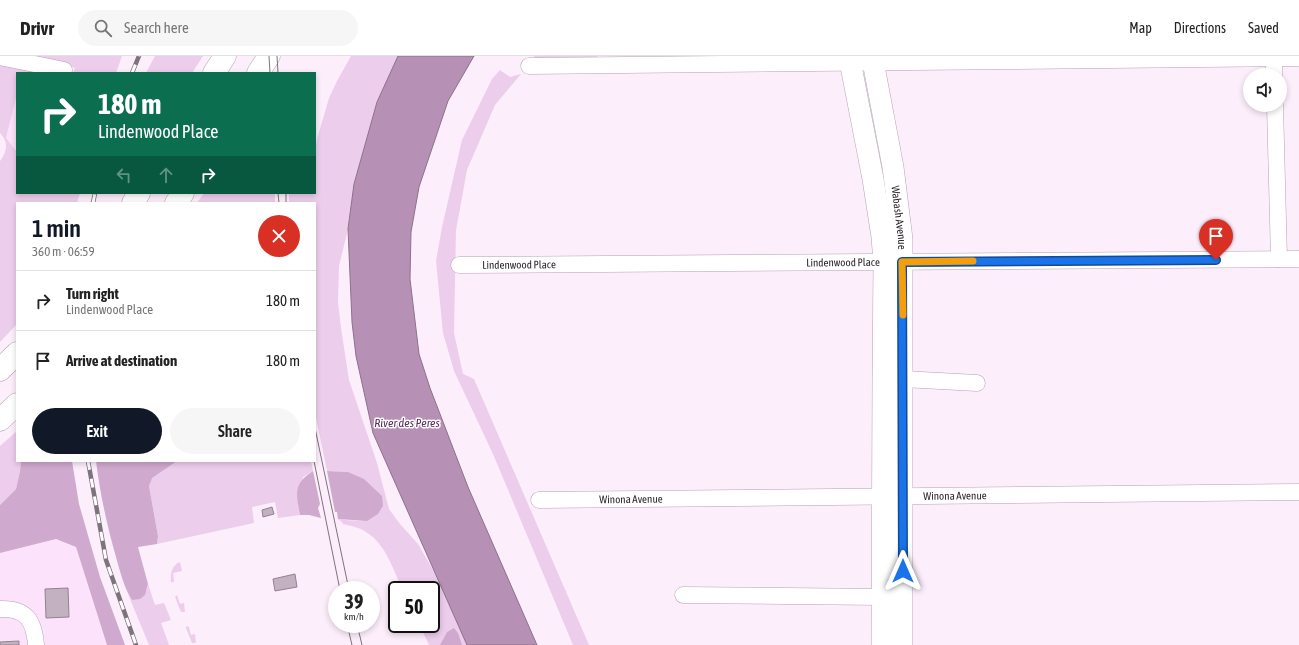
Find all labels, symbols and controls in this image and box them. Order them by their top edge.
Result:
search box [78,10,358,46]
text: Drivr [20,17,54,39]
icon: search [92,17,114,39]
text: Search here [124,19,189,36]
text: Map [1129,20,1152,36]
text: Directions [1174,20,1226,36]
text: Saved [1248,20,1279,36]
map controls [1243,68,1287,112]
button: sound [1243,68,1287,112]
icon: right [32,88,84,140]
text: 180 m [98,88,161,120]
text: Lindenwood Place [98,121,219,142]
icon: left [113,164,135,186]
icon: ahead [155,164,177,186]
icon: right [197,164,219,186]
street label: Wabash Avenue [889,185,908,250]
text: 1 min [32,215,81,242]
button: close [258,215,300,257]
pin [1199,219,1233,260]
icon: arrive [1205,225,1227,247]
text: 360 m · 06:59 [32,244,95,259]
street label: Lindenwood Place [806,256,880,269]
street label: Lindenwood Place [482,258,556,271]
text: Turn right [66,285,119,302]
icon: right [32,290,54,312]
text: 180 m [266,292,300,309]
text: Lindenwood Place [66,302,153,317]
icon: arrive [32,350,54,372]
text: Arrive at destination [66,352,177,369]
text: 180 m [266,352,300,369]
button: Exit [32,408,162,454]
button: Share [170,408,300,454]
water label: River des Peres [374,416,440,430]
street label: Winona Avenue [923,489,987,502]
street label: Winona Avenue [599,493,663,505]
position arrow [882,550,924,592]
speed limit sign: 50 [388,581,440,633]
text: 39 [345,590,363,613]
text: km/h [344,611,364,622]

